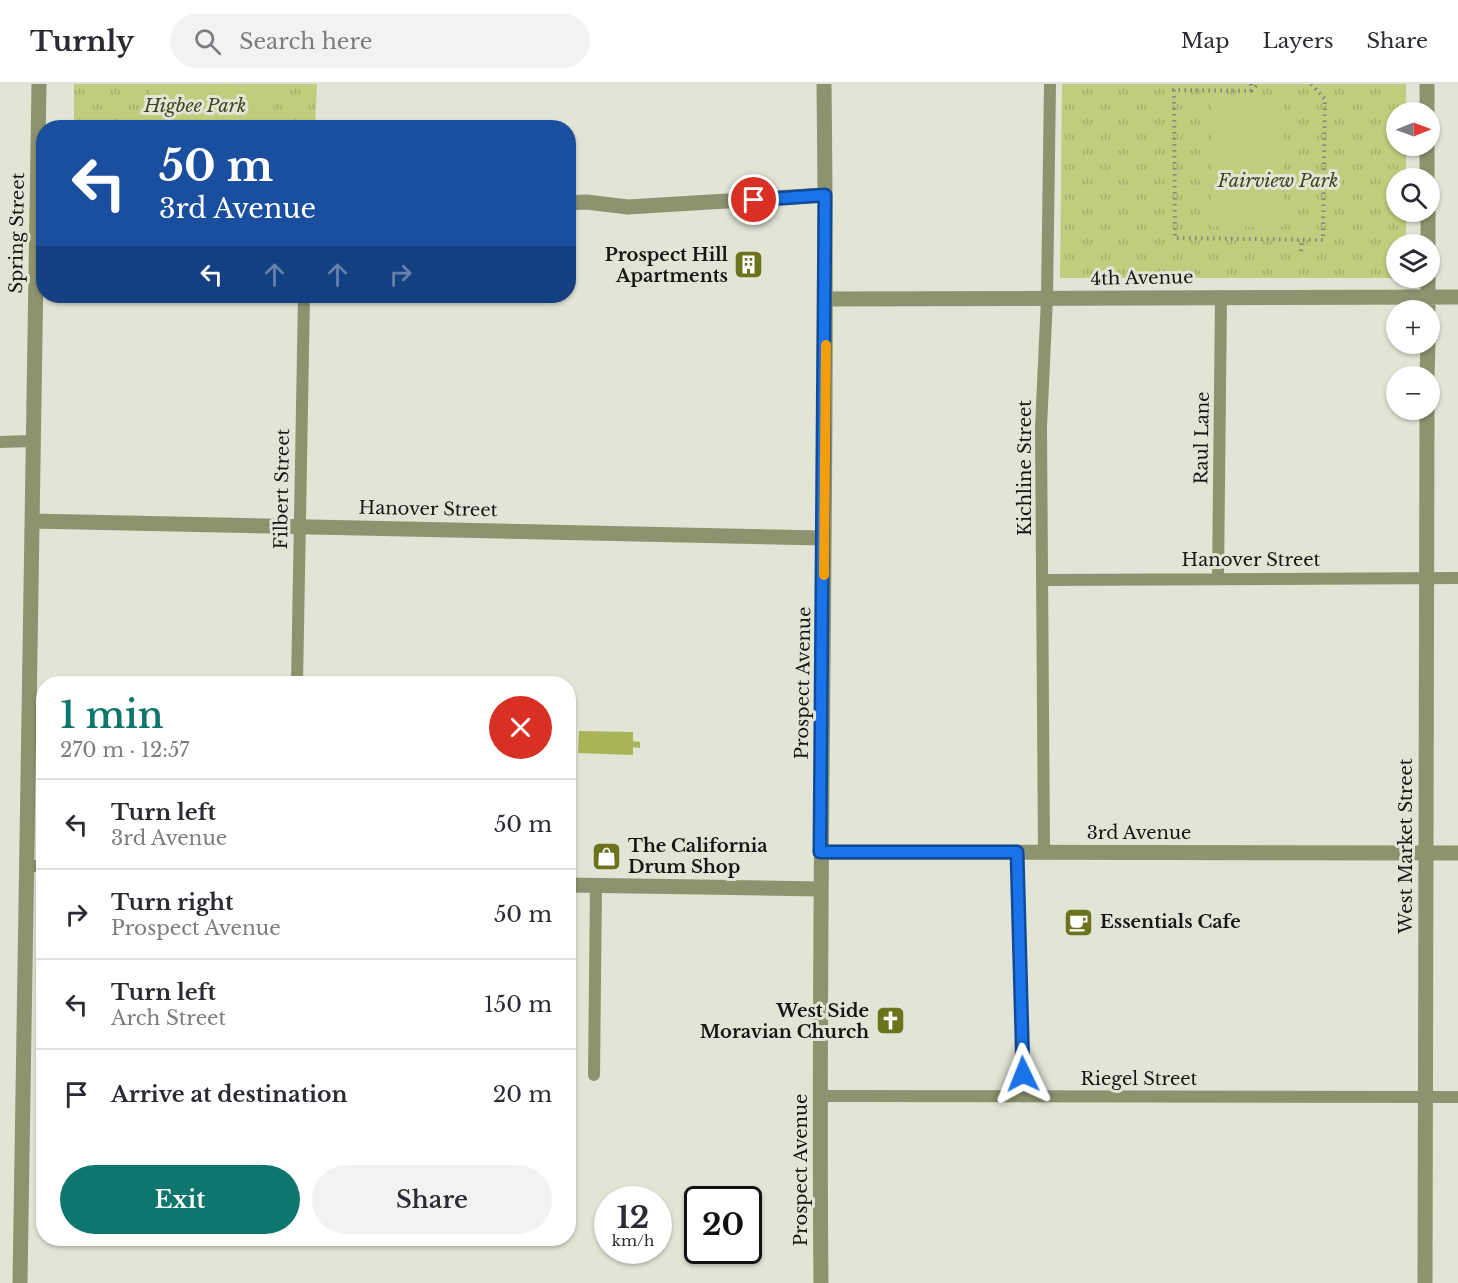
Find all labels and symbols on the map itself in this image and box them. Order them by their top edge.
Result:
park label: Higbee Park [143,95,246,117]
north arrow [1386,102,1440,156]
park label: Fairview Park [1217,170,1338,192]
street label: Spring Street [5,172,29,294]
pin [728,174,779,225]
place label: Prospect Hill Apartments [605,244,729,287]
building icon: Prospect Hill Apartments [733,249,765,281]
street label: 4th Avenue [1090,266,1194,290]
street label: Raul Lane [1190,391,1214,485]
street label: Kichline Street [1014,400,1036,536]
street label: Filbert Street [270,428,294,550]
street label: Hanover Street [358,497,498,521]
street label: Hanover Street [1182,549,1321,571]
street label: Prospect Avenue [791,606,815,760]
street label: West Market Street [1395,758,1417,935]
street label: 3rd Avenue [1087,822,1191,844]
place label: The California Drum Shop [628,835,768,878]
shop icon: The California Drum Shop [591,840,623,872]
cafe icon: Essentials Cafe [1063,906,1095,938]
place label: Essentials Cafe [1100,911,1241,933]
place label: West Side Moravian Church [700,1000,869,1043]
church icon: West Side Moravian Church [874,1005,906,1037]
position arrow [991,1042,1055,1106]
street label: Riegel Street [1081,1068,1198,1090]
street label: Prospect Avenue [790,1094,812,1246]
speed limit sign: 20 [684,1186,762,1264]

